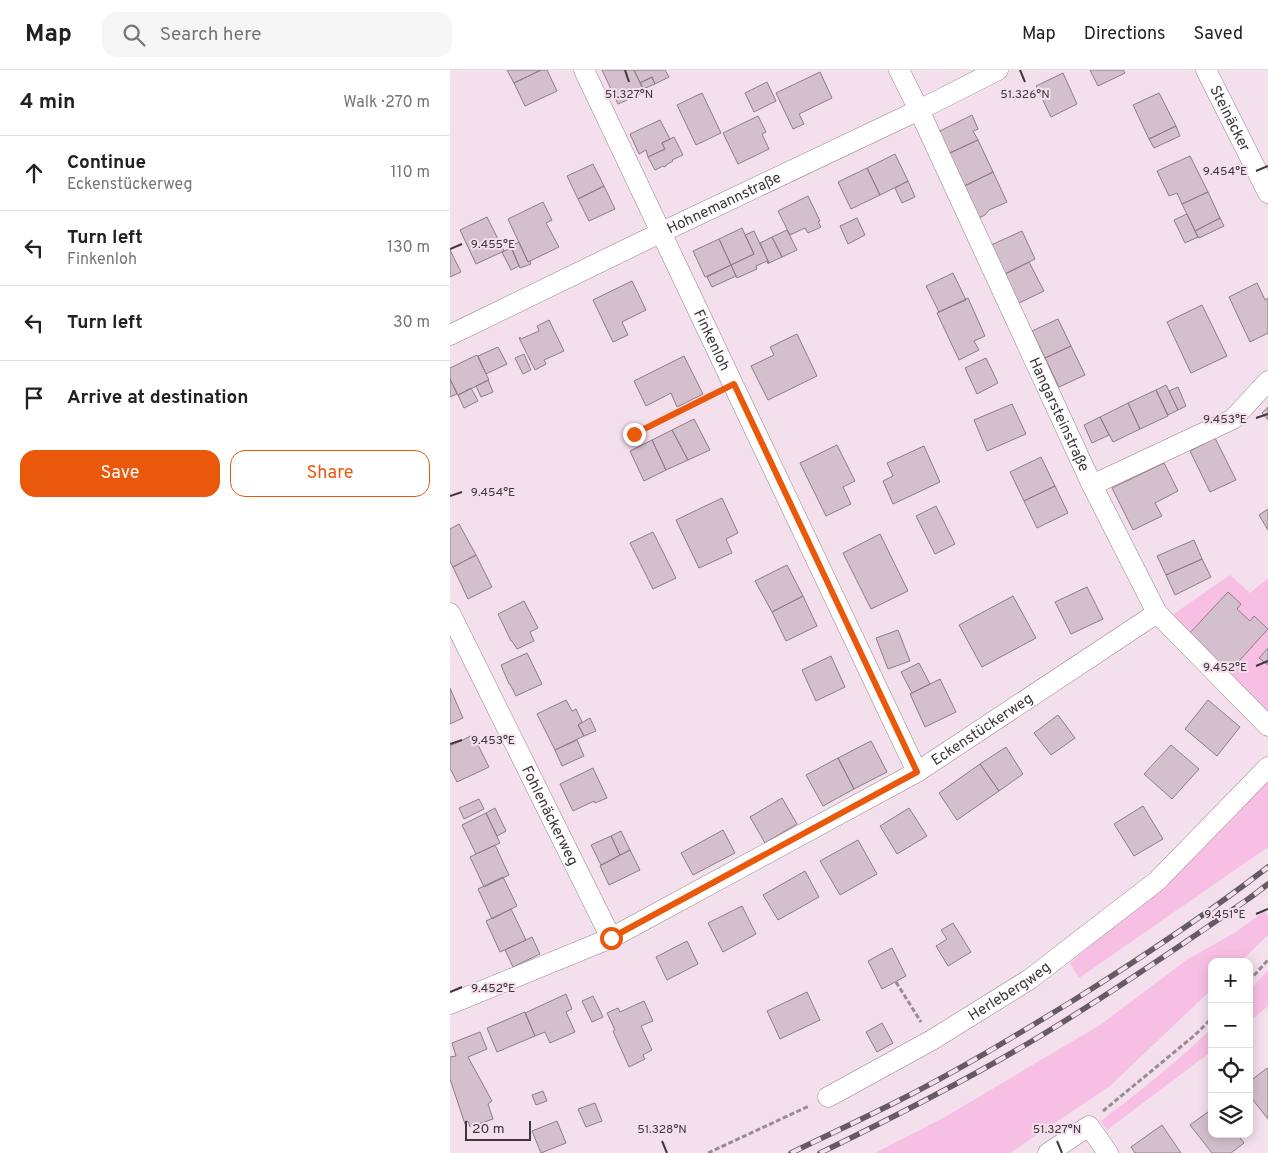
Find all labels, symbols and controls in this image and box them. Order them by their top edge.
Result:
search box [102,12,452,57]
text: Map [25,20,72,50]
icon: search [120,21,148,49]
text: Search here [160,23,261,47]
text: Map [1022,23,1056,46]
text: Directions [1084,23,1166,46]
text: Saved [1194,23,1243,46]
street label: Steinäcker [1204,83,1254,155]
text: 51.327°N [605,87,653,103]
text: 51.326°N [1000,87,1050,103]
text: 4 min [20,89,76,116]
text: Walk · 270 m [343,93,430,113]
text: Continue [67,151,146,175]
icon: ahead [20,159,48,187]
text: 110 m [390,163,430,183]
text: 9.454°E [1203,164,1247,180]
street label: Hohnemannstraße [664,169,785,239]
text: Eckenstückerweg [67,175,192,195]
text: Turn left [67,226,143,250]
icon: left [20,234,48,262]
text: 9.455°E [471,237,515,253]
text: 130 m [387,238,430,258]
text: Finkenloh [67,250,137,270]
street label: Finkenloh [688,307,733,375]
icon: left [20,309,48,337]
text: Turn left [67,311,143,335]
text: 30 m [393,313,430,333]
street label: Hangarsteinstraße [1024,355,1093,475]
icon: arrive [20,384,48,412]
text: Arrive at destination [67,386,248,410]
text: 9.453°E [1203,412,1247,428]
route end [623,423,646,446]
button: Save [20,450,220,497]
button: Share [230,450,430,497]
text: 9.454°E [471,485,515,501]
text: 9.452°E [1203,660,1247,676]
street label: Eckenstückerweg [928,690,1037,771]
text: 9.453°E [471,733,515,749]
street label: Fohlenäckerweg [516,763,582,869]
text: 9.451°E [1204,907,1246,923]
route start [600,927,623,950]
street label: Herlebergweg [965,958,1055,1026]
map controls [1208,958,1253,1138]
button: + [1208,958,1253,1003]
text: 9.452°E [471,981,515,997]
button: − [1208,1003,1253,1048]
button: locate [1208,1048,1253,1093]
button: layers [1208,1093,1253,1138]
scale bar [465,1118,531,1141]
text: 20 m [472,1121,505,1138]
text: 51.328°N [637,1122,687,1138]
text: 51.327°N [1033,1122,1081,1138]

